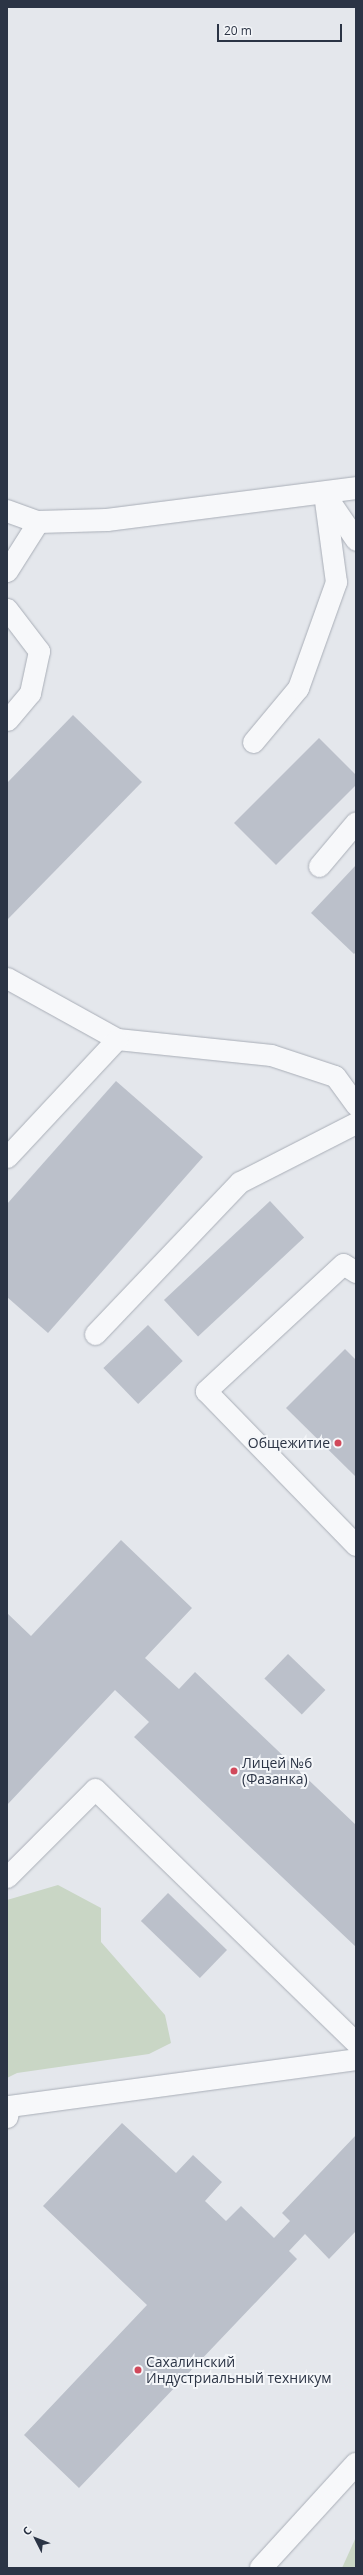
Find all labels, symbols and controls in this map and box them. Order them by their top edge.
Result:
scale bar [219,16,344,42]
text: 20 m [224,22,252,39]
place label: Общежитие [248,1435,330,1451]
marker: Общежитие [333,1438,343,1448]
place label: Лицей №6 (Фазанка) [242,1755,312,1788]
marker: Лицей №6 (Фазанка) [229,1766,239,1776]
place label: Сахалинский Индустриальный техникум [146,2354,332,2386]
marker: Сахалинский Индустриальный техникум [133,2365,143,2375]
north arrow [16,2519,56,2559]
text: С [19,2523,35,2538]

